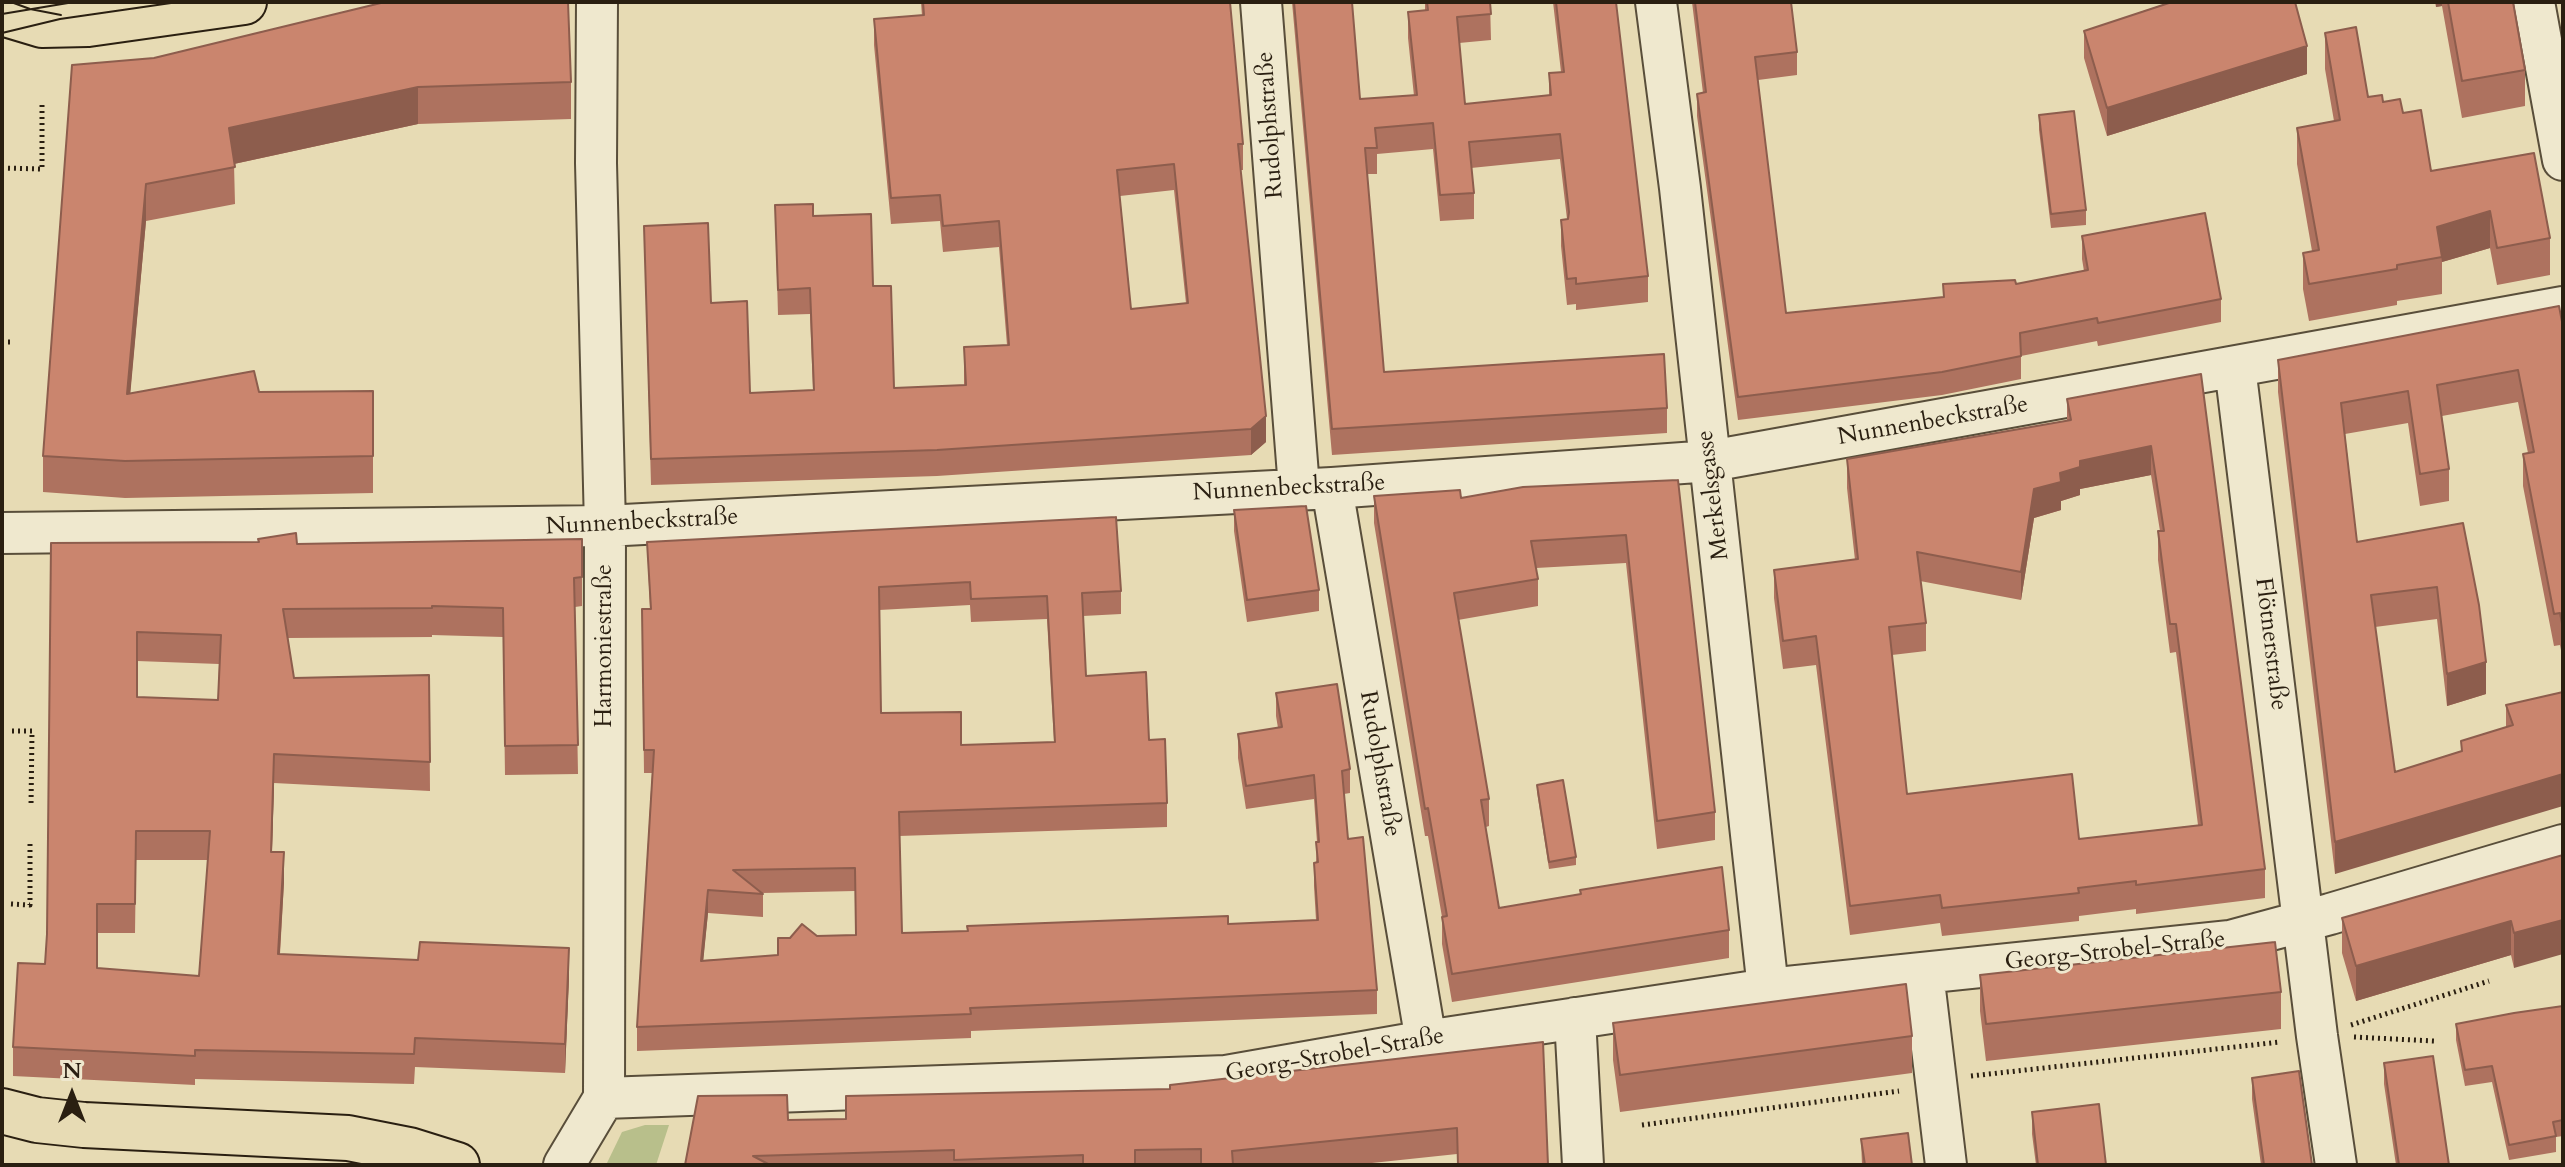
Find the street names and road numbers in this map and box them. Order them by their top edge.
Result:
street label: Rudolphstraße [1251,50,1291,200]
street label: Nunnenbeckstraße [1835,391,2031,453]
street label: Merkelsgasse [1692,428,1736,562]
street label: Nunnenbeckstraße [1192,470,1386,508]
street label: Nunnenbeckstraße [545,504,739,542]
street label: Harmoniestraße [591,564,619,728]
street label: Flötnerstraße [2248,576,2292,712]
street label: Rudolphstraße [1352,689,1406,839]
street label: Georg-Strobel-Straße [2003,926,2227,978]
street label: Georg-Strobel-Straße [1223,1023,1447,1089]

